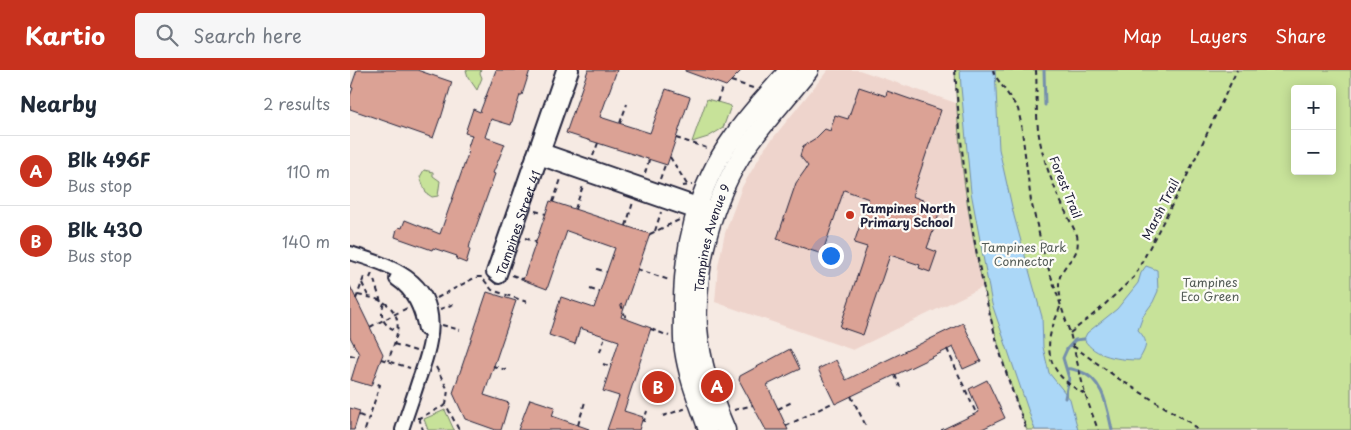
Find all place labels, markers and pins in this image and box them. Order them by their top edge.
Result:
place label: Tampines North Primary School [860,199,956,231]
marker: Tampines North Primary School [844,209,856,221]
pin: A [701,367,733,405]
pin: B [642,368,674,406]

